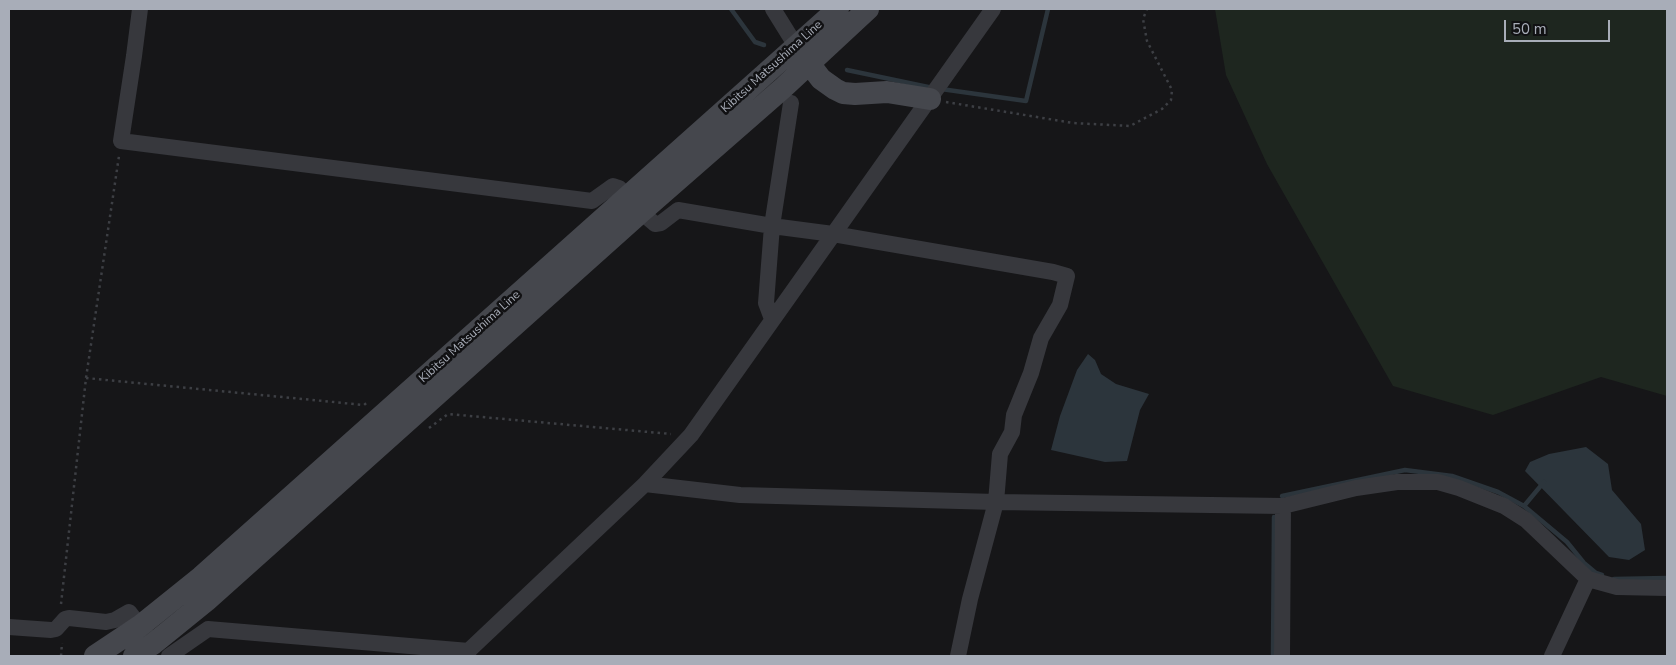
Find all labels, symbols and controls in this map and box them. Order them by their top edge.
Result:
scale bar [1506,10,1612,42]
street label: Kibitsu Matsushima Line [719,18,825,116]
text: 50 m [1512,19,1547,39]
street label: Kibitsu Matsushima Line [417,288,523,386]

